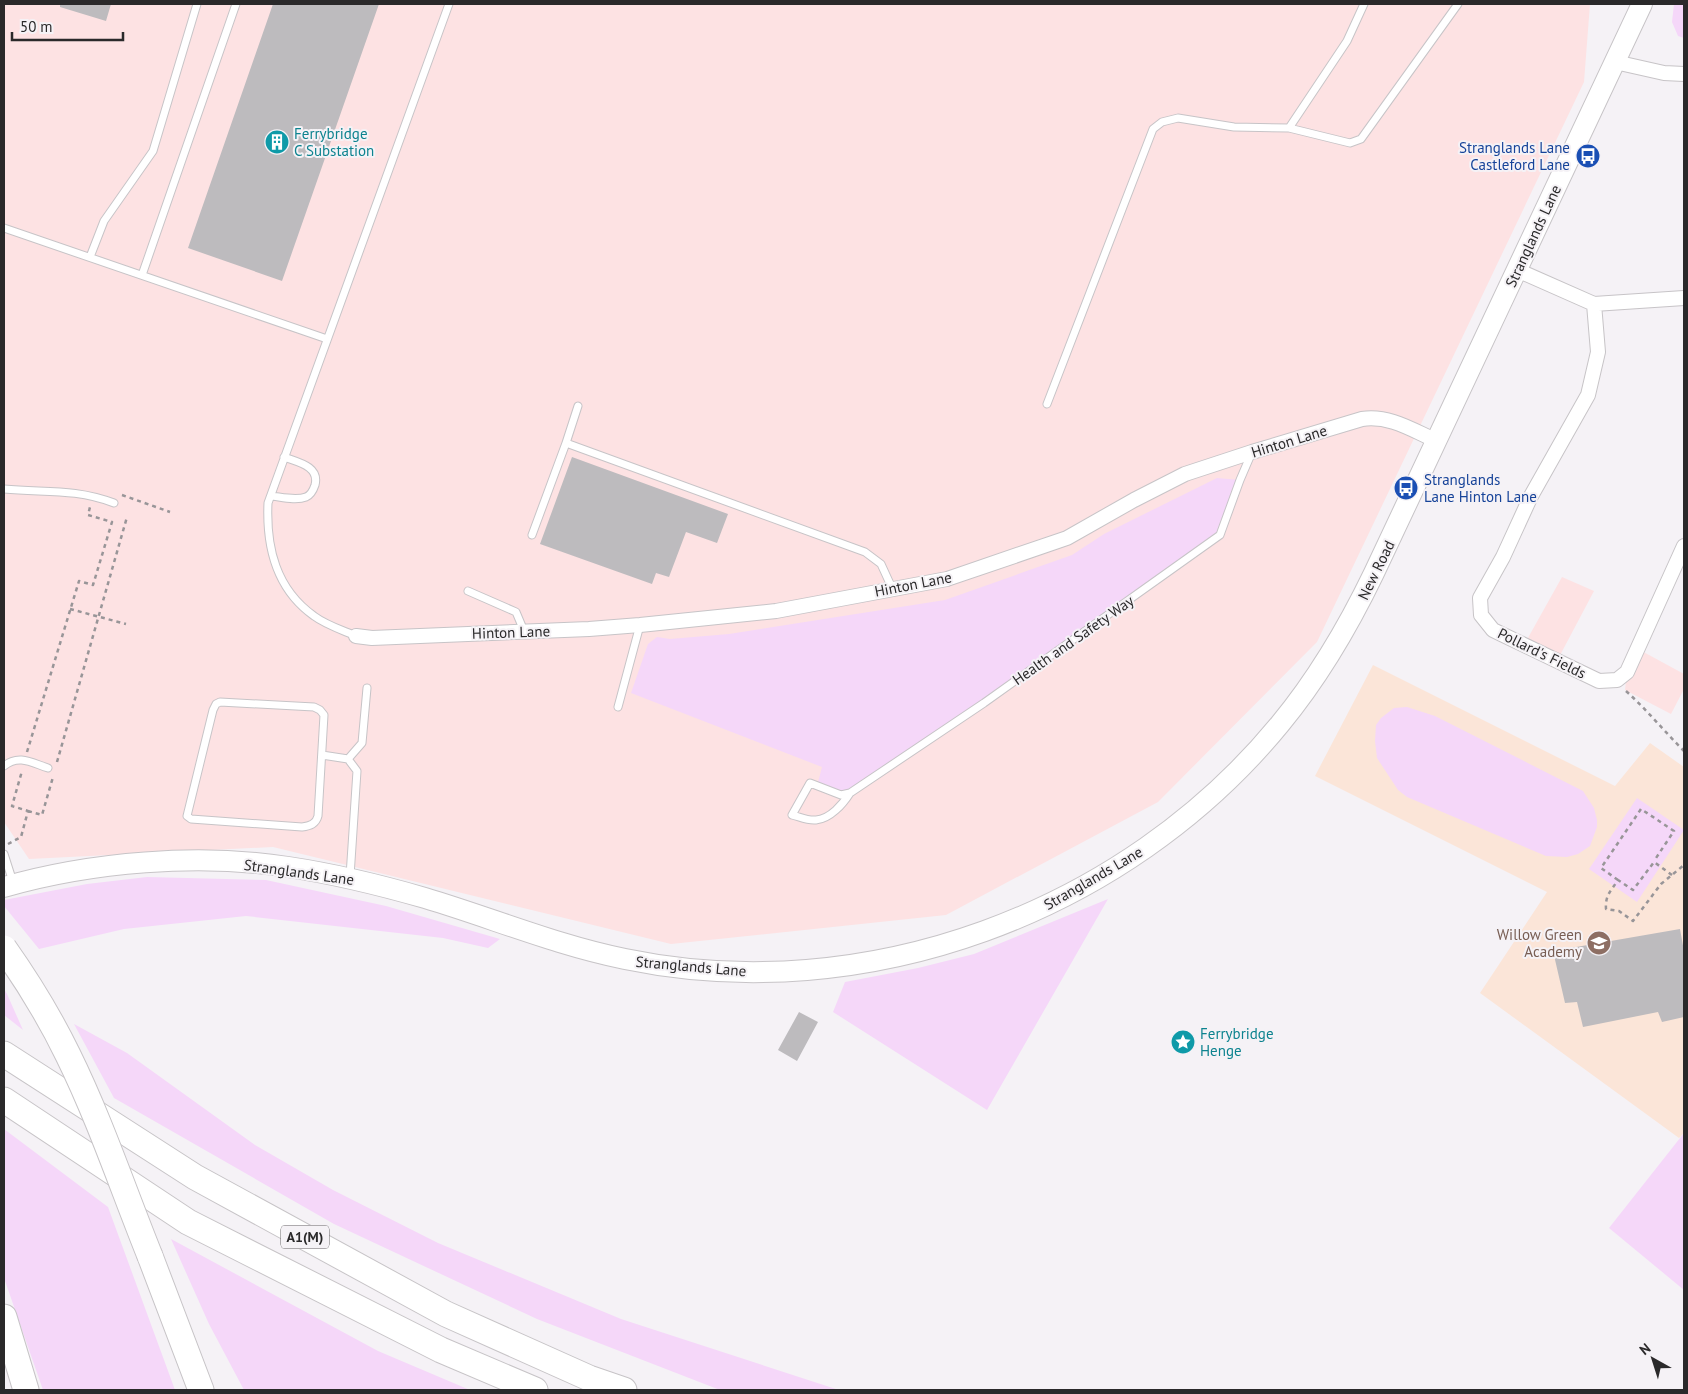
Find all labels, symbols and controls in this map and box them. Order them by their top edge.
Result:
scale bar [12,10,124,42]
text: 50 m [20,17,53,36]
place label: Ferrybridge C Substation [294,124,374,160]
building icon: Ferrybridge C Substation [264,129,290,155]
place label: Stranglands Lane Castleford Lane [1459,138,1570,174]
bus stop icon: Stranglands Lane Castleford Lane [1575,143,1601,169]
street label: Stranglands Lane [1501,182,1565,290]
street label: Hinton Lane [1249,420,1329,462]
place label: Stranglands Lane Hinton Lane [1424,470,1537,506]
bus stop icon: Stranglands Lane Hinton Lane [1393,475,1419,501]
street label: New Road [1353,537,1399,603]
street label: Hinton Lane [873,567,953,601]
street label: Health and Safety Way [1009,591,1137,689]
street label: Hinton Lane [472,621,550,643]
street label: Pollard's Fields [1495,623,1589,683]
street label: Stranglands Lane [1040,842,1146,914]
street label: Stranglands Lane [243,855,355,889]
place label: Willow Green Academy [1497,925,1582,961]
school or university icon: Willow Green Academy [1586,930,1612,956]
street label: Stranglands Lane [635,952,747,980]
place label: Ferrybridge Henge [1200,1024,1274,1060]
place icon: Ferrybridge Henge [1170,1029,1196,1055]
road number: A1(M) [281,1226,329,1248]
north arrow [1628,1334,1678,1384]
text: N [1636,1339,1654,1359]

